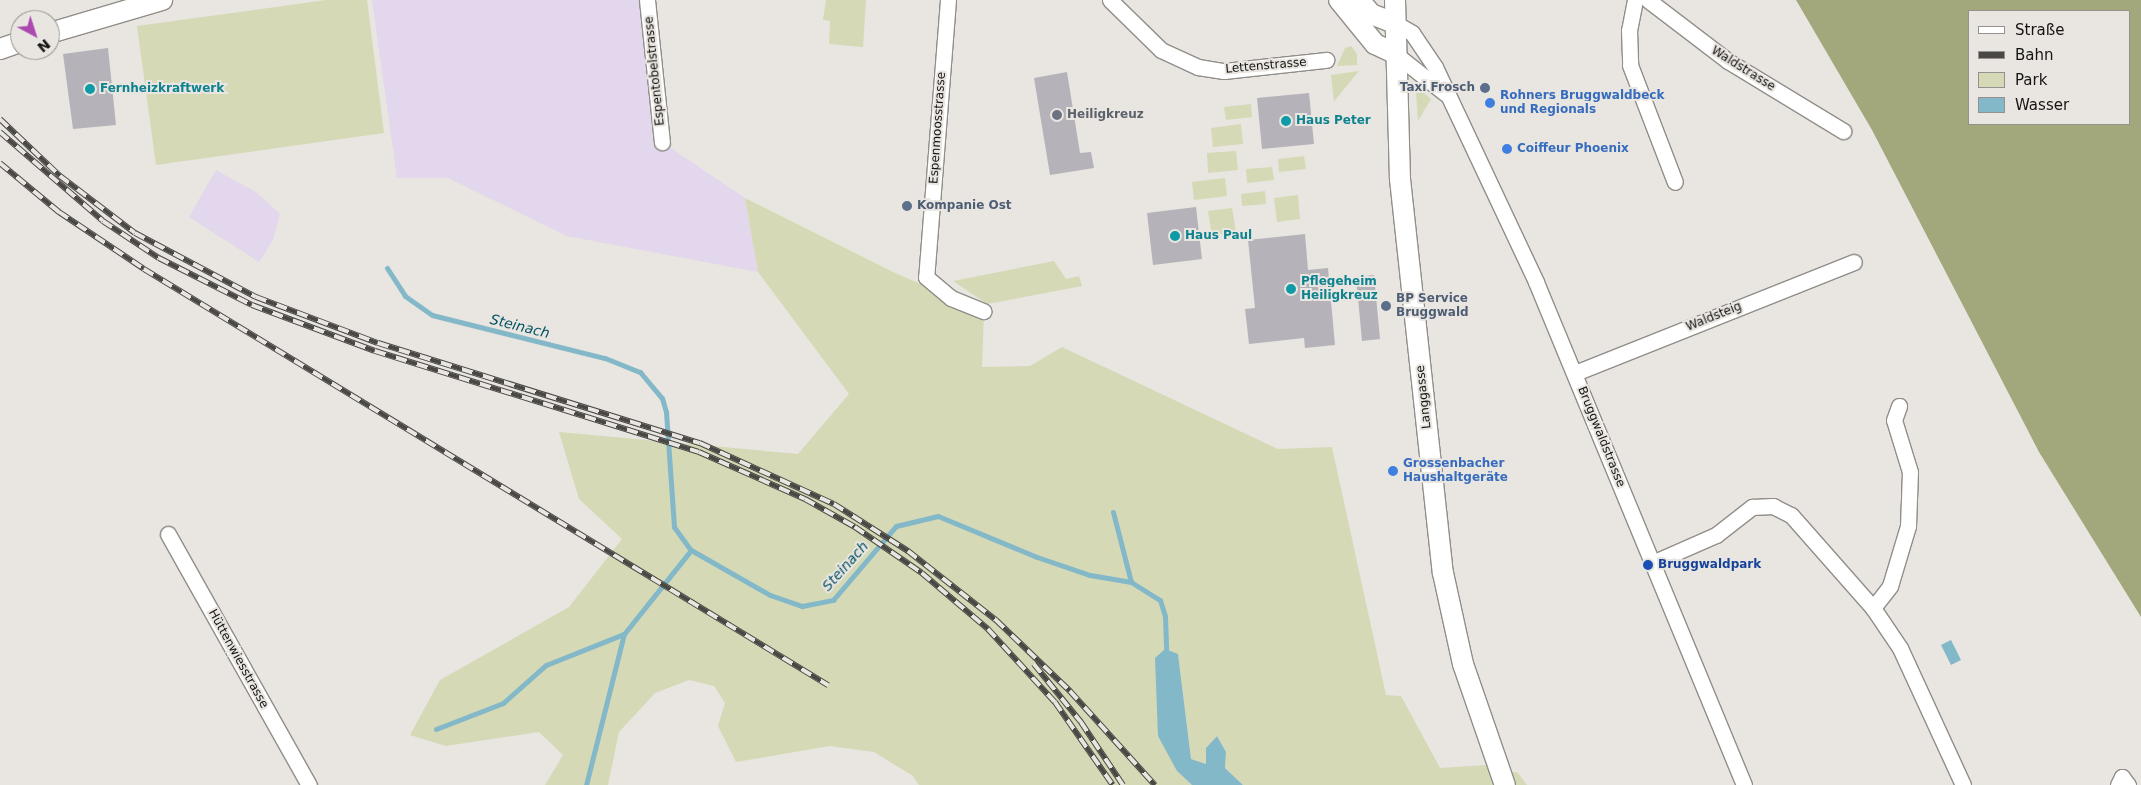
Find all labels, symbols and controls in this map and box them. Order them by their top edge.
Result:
north arrow [10,10,60,60]
legend [1968,10,2131,125]
street label: Espentobelstrasse [642,16,668,126]
text: Straße [2015,21,2064,39]
text: N [34,36,54,56]
street label: Waldstrasse [1708,44,1778,94]
text: Bahn [2015,46,2054,64]
street label: Lettenstrasse [1225,55,1307,77]
text: Park [2015,71,2047,89]
street label: Espenmoosstrasse [927,72,949,184]
place label: Taxi Frosch [1400,81,1475,95]
place label: Fernheizkraftwerk [100,82,224,96]
marker: Taxi Frosch [1479,82,1491,94]
marker: Fernheizkraftwerk [84,83,96,95]
place label: Rohners Bruggwaldbeck und Regionals [1500,89,1664,117]
text: Wasser [2015,96,2069,114]
marker: Rohners Bruggwaldbeck und Regionals [1484,97,1496,109]
place label: Heiligkreuz [1067,108,1144,122]
marker: Heiligkreuz [1051,109,1063,121]
place label: Haus Peter [1296,114,1371,128]
marker: Haus Peter [1280,115,1292,127]
place label: Coiffeur Phoenix [1517,142,1629,156]
marker: Coiffeur Phoenix [1501,143,1513,155]
place label: Kompanie Ost [917,199,1012,213]
marker: Kompanie Ost [901,200,913,212]
place label: Haus Paul [1185,229,1252,243]
marker: Haus Paul [1169,230,1181,242]
place label: Pflegeheim Heiligkreuz [1301,275,1378,303]
marker: Pflegeheim Heiligkreuz [1285,283,1297,295]
place label: BP Service Bruggwald [1396,292,1469,320]
street label: Waldsteig [1684,299,1744,335]
marker: BP Service Bruggwald [1380,300,1392,312]
water label: Steinach [488,310,552,342]
street label: Langgasse [1413,364,1435,430]
street label: Bruggwaldstrasse [1574,385,1628,489]
place label: Grossenbacher Haushaltgeräte [1403,457,1508,485]
marker: Grossenbacher Haushaltgeräte [1387,465,1399,477]
water label: Steinach [818,538,872,594]
place label: Bruggwaldpark [1658,558,1761,572]
marker: Bruggwaldpark [1642,559,1654,571]
street label: Hüttenwiesstrasse [205,607,271,711]

